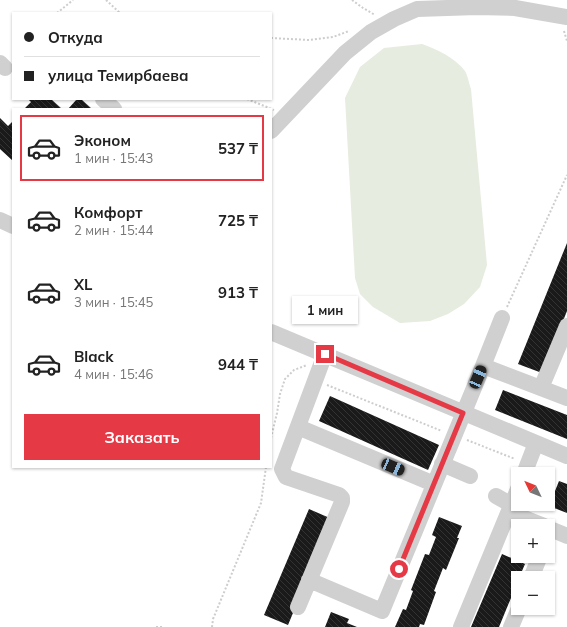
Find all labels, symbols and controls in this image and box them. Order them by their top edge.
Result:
text: Откуда [48,28,103,47]
text: улица Темирбаева [48,66,188,85]
icon: car [26,130,62,166]
text: Эконом [74,131,131,150]
text: 537 ₸ [218,139,258,158]
text: 1 мин · 15:43 [74,150,153,166]
icon: car [26,202,62,238]
text: Комфорт [74,203,143,222]
text: 725 ₸ [218,211,258,230]
text: 2 мин · 15:44 [74,222,153,238]
icon: car [26,274,62,310]
text: XL [74,275,92,294]
text: 913 ₸ [218,283,258,302]
text: 3 мин · 15:45 [74,294,153,310]
callout: 1 мин [292,296,358,324]
text: 1 мин [307,302,343,318]
route end [316,345,334,363]
icon: car [26,346,62,382]
text: Black [74,347,113,366]
text: 944 ₸ [218,355,258,374]
car [468,364,488,390]
text: 4 мин · 15:46 [74,366,153,382]
button: Заказать [24,414,260,460]
car [380,457,406,477]
north arrow [511,467,555,511]
map controls [511,467,555,615]
button: + [511,519,555,563]
route start [390,560,408,578]
button: − [511,571,555,615]

